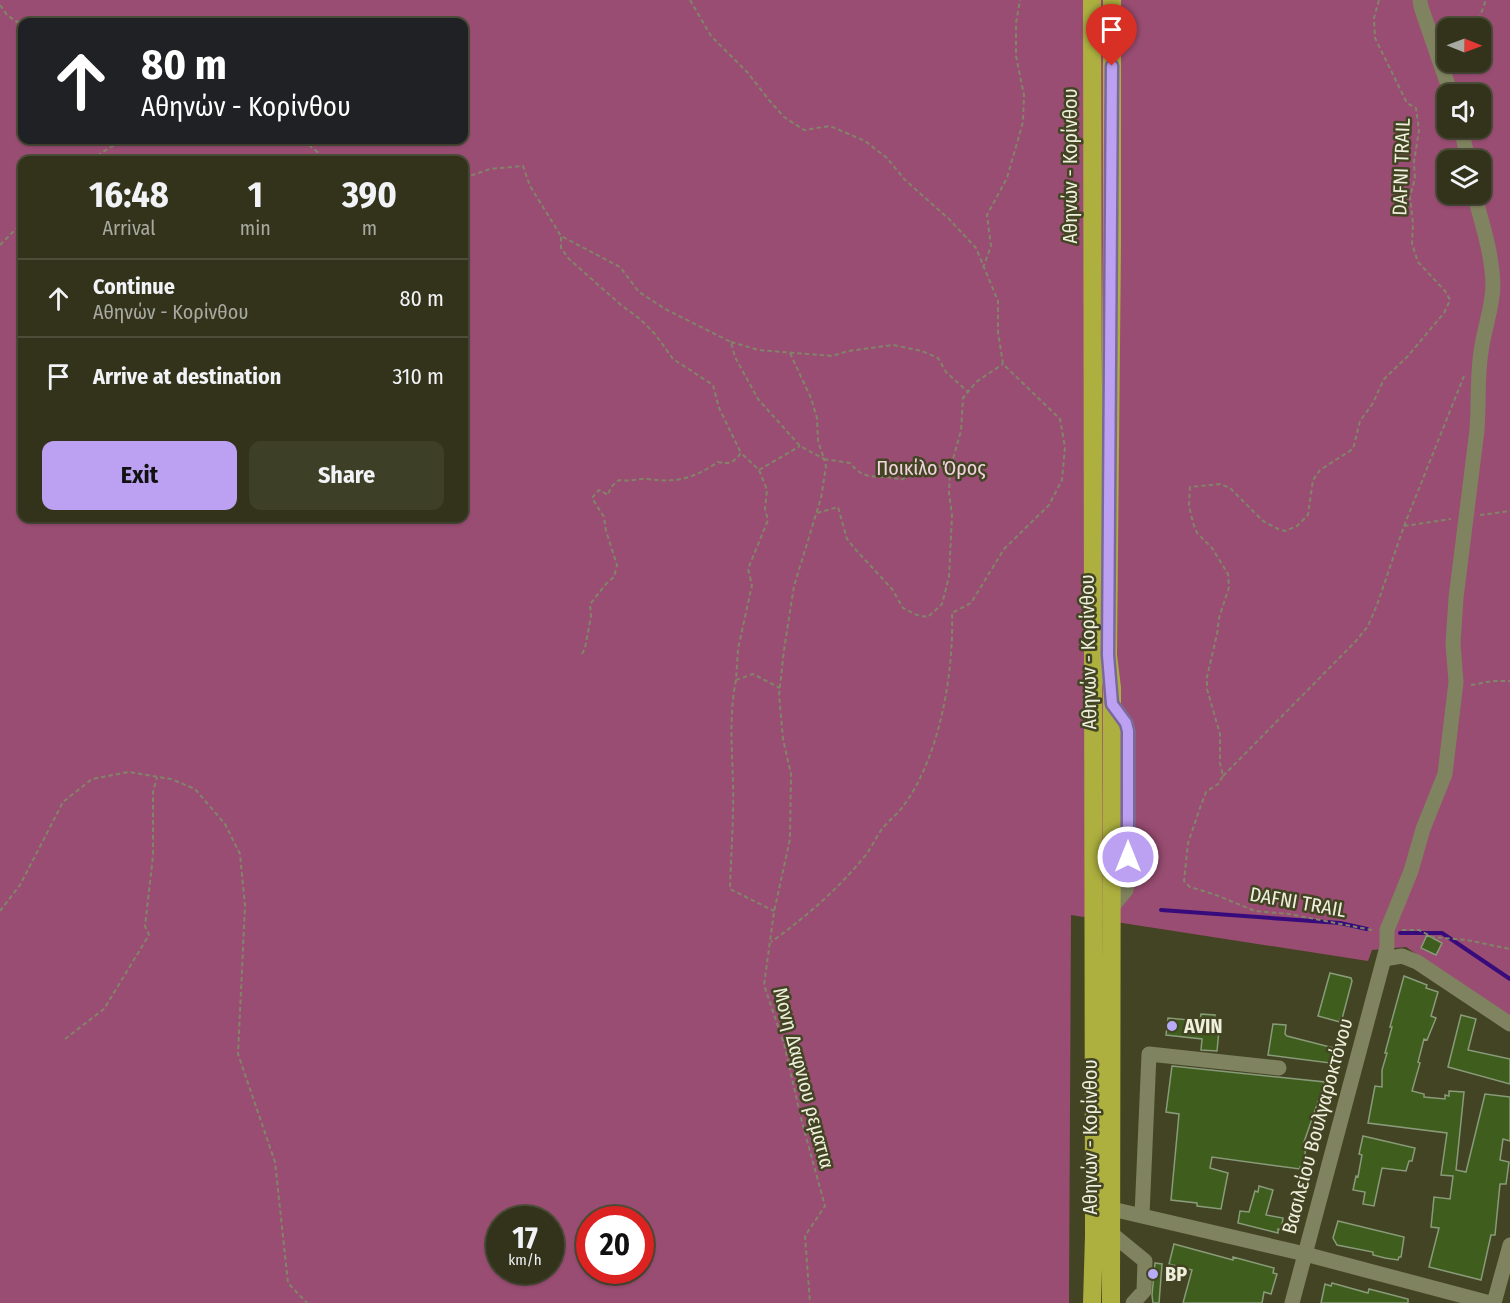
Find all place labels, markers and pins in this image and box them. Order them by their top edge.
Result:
pin [1086,4,1137,66]
place label: AVIN [1183,1014,1222,1038]
marker: AVIN [1165,1019,1179,1033]
place label: BP [1165,1262,1187,1286]
marker: BP [1146,1267,1160,1281]

